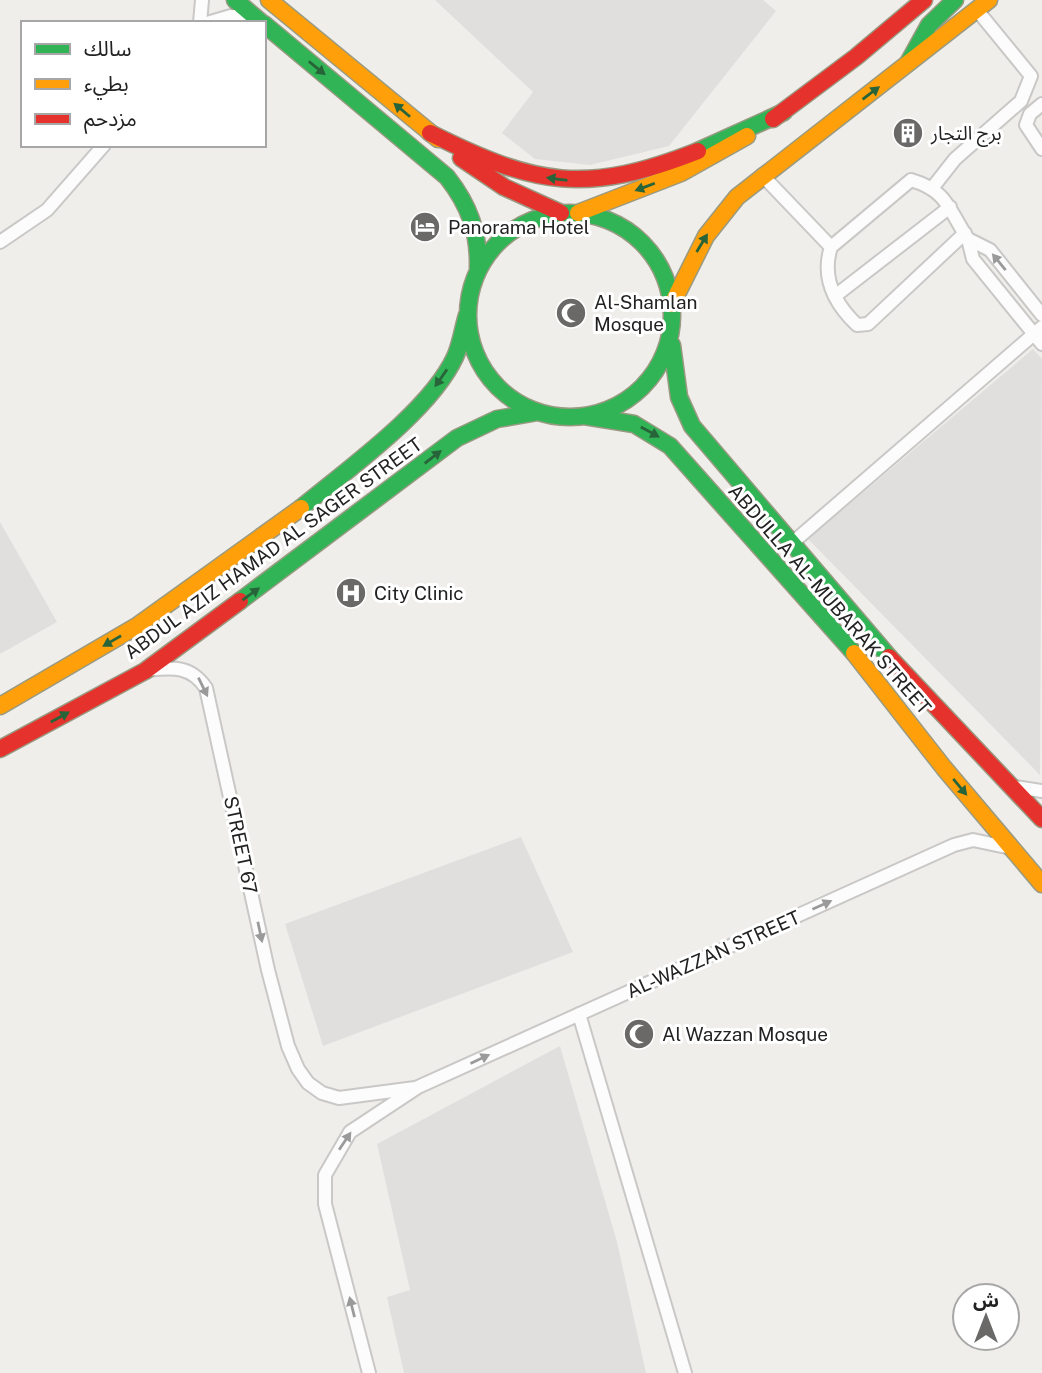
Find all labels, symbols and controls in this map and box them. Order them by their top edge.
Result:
legend [21,21,266,147]
text: سالك [84,36,131,61]
one-way arrow [308,60,326,76]
text: بطيء [84,71,129,100]
one-way arrow [861,85,879,100]
one-way arrow [393,103,410,118]
text: مزدحم [84,106,137,134]
building icon: برج التجار [891,116,925,150]
place label: برج التجار [930,122,1002,147]
one-way arrow [546,174,568,185]
one-way arrow [634,181,655,192]
hotel icon: Panorama Hotel [408,210,442,244]
place label: Panorama Hotel [448,216,590,238]
one-way arrow [696,234,709,253]
one-way arrow [993,253,1007,271]
place label: Al-Shamlan Mosque [594,291,697,335]
mosque icon: Al-Shamlan Mosque [554,296,588,330]
one-way arrow [434,369,448,387]
one-way arrow [640,426,660,438]
street label: ABDUL AZIZ HAMAD AL SAGER STREET [120,433,426,663]
one-way arrow [424,450,442,464]
street label: ABDULLA AL- MUBARAK STREET [724,480,936,718]
hospital icon: City Clinic [334,576,368,610]
place label: City Clinic [374,582,463,604]
one-way arrow [242,587,260,601]
one-way arrow [102,635,121,647]
one-way arrow [197,678,209,698]
one-way arrow [50,711,70,723]
one-way arrow [952,778,968,796]
street label: STREET 67 [220,794,262,896]
one-way arrow [811,899,832,910]
street label: AL-WAZZAN STREET [623,906,803,1002]
one-way arrow [255,921,266,943]
mosque icon: Al Wazzan Mosque [622,1017,656,1051]
place label: Al Wazzan Mosque [662,1023,828,1045]
one-way arrow [470,1053,490,1065]
one-way arrow [338,1132,352,1150]
north arrow [951,1282,1021,1352]
text: ش [973,1289,999,1311]
one-way arrow [346,1296,357,1318]

